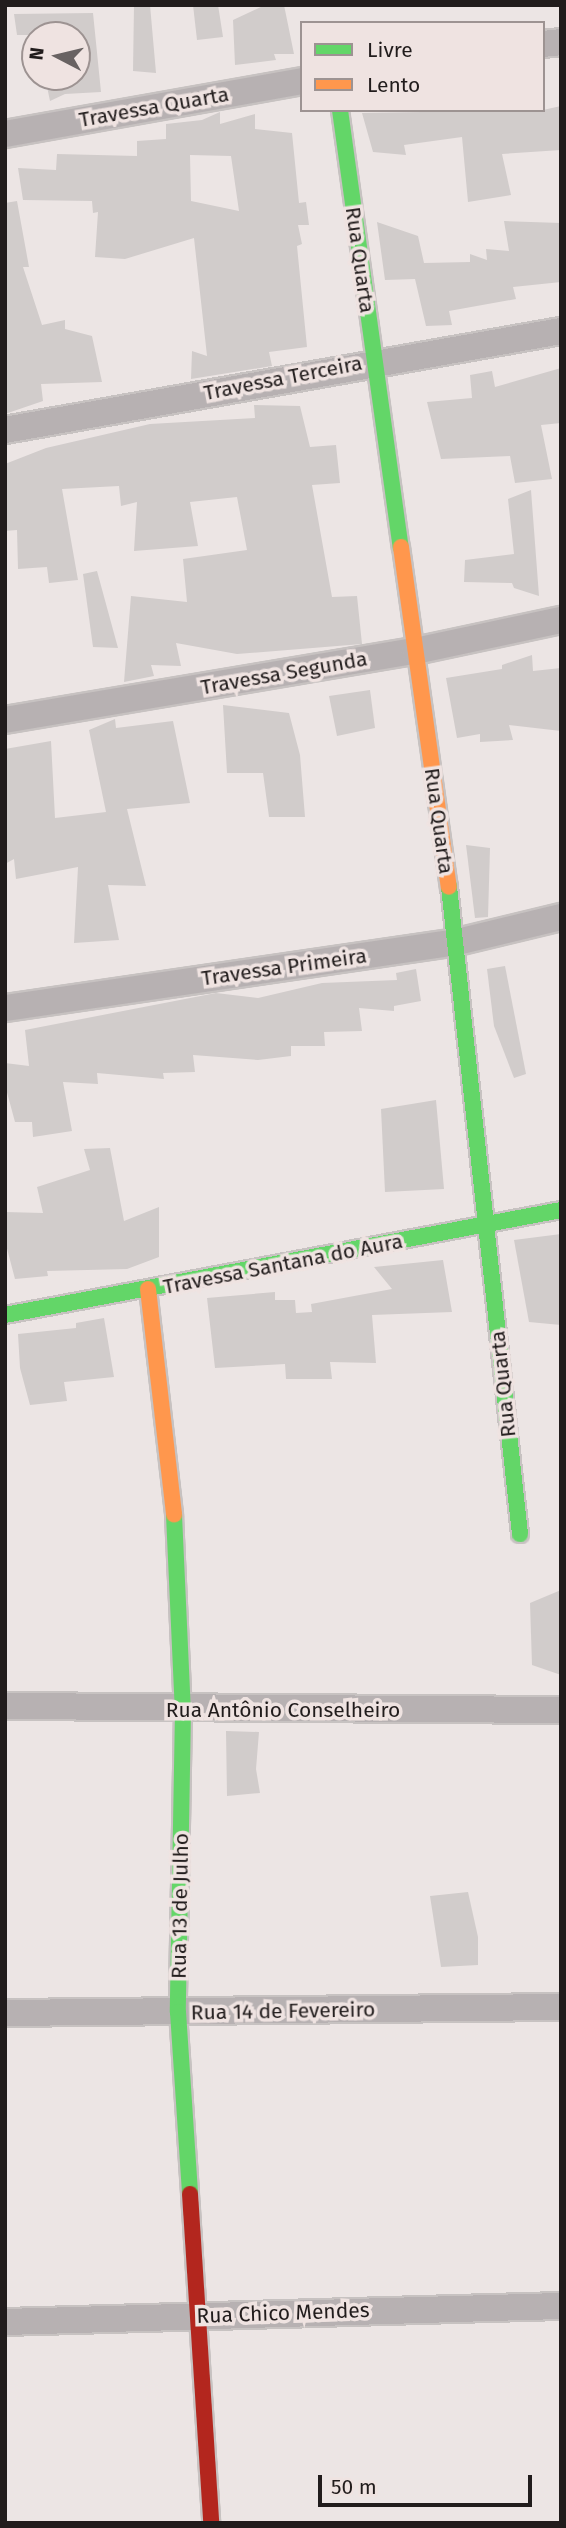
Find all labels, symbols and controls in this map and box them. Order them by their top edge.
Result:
north arrow [21,21,91,91]
legend [300,21,545,112]
text: Livre [367,37,413,63]
text: N [24,46,49,61]
text: Lento [367,72,420,98]
street label: Travessa Quarta [77,81,231,133]
street label: Rua Quarta [340,205,380,315]
street label: Travessa Terceira [202,350,364,406]
street label: Travessa Segunda [199,646,369,700]
street label: Rua Quarta [419,766,459,876]
street label: Travessa Primeira [200,943,368,991]
street label: Travessa Santana do Aura [161,1228,405,1300]
street label: Rua Quarta [485,1329,521,1439]
street label: Rua Antônio Conselheiro [166,1697,400,1723]
street label: Rua 13 de Julho [166,1833,194,1979]
street label: Rua 14 de Fevereiro [191,1997,375,2025]
street label: Rua Chico Mendes [196,2297,370,2329]
scale bar [321,2462,534,2506]
text: 50 m [331,2474,377,2500]

